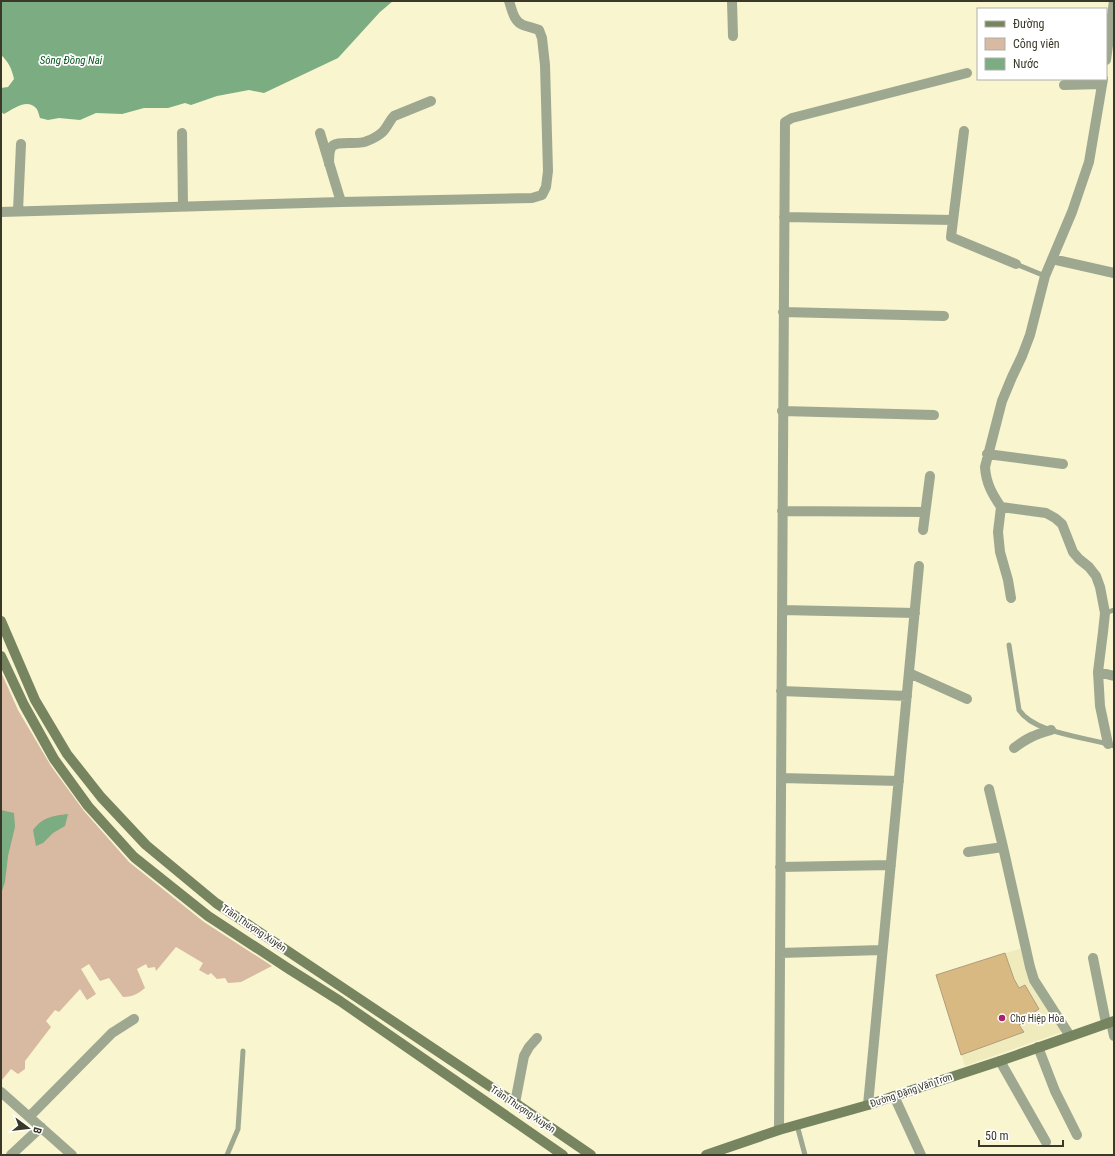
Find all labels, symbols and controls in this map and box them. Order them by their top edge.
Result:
legend [977,8,1107,80]
text: Đường [1013,17,1044,31]
text: Công viên [1013,37,1060,51]
water label: Sông Đồng Nai [40,54,103,67]
text: Nước [1013,57,1039,71]
street label: Trần Thượng Xuyên [219,901,289,955]
marker: Chợ Hiệp Hòa [997,1013,1007,1023]
place label: Chợ Hiệp Hòa [1010,1013,1064,1025]
street label: Đường Đặng Văn Trơn [869,1071,954,1110]
street label: Trần Thượng Xuyên [488,1082,558,1136]
north arrow [8,1108,48,1148]
scale bar [979,1122,1063,1148]
text: B [30,1126,44,1135]
text: 50 m [985,1129,1009,1143]

